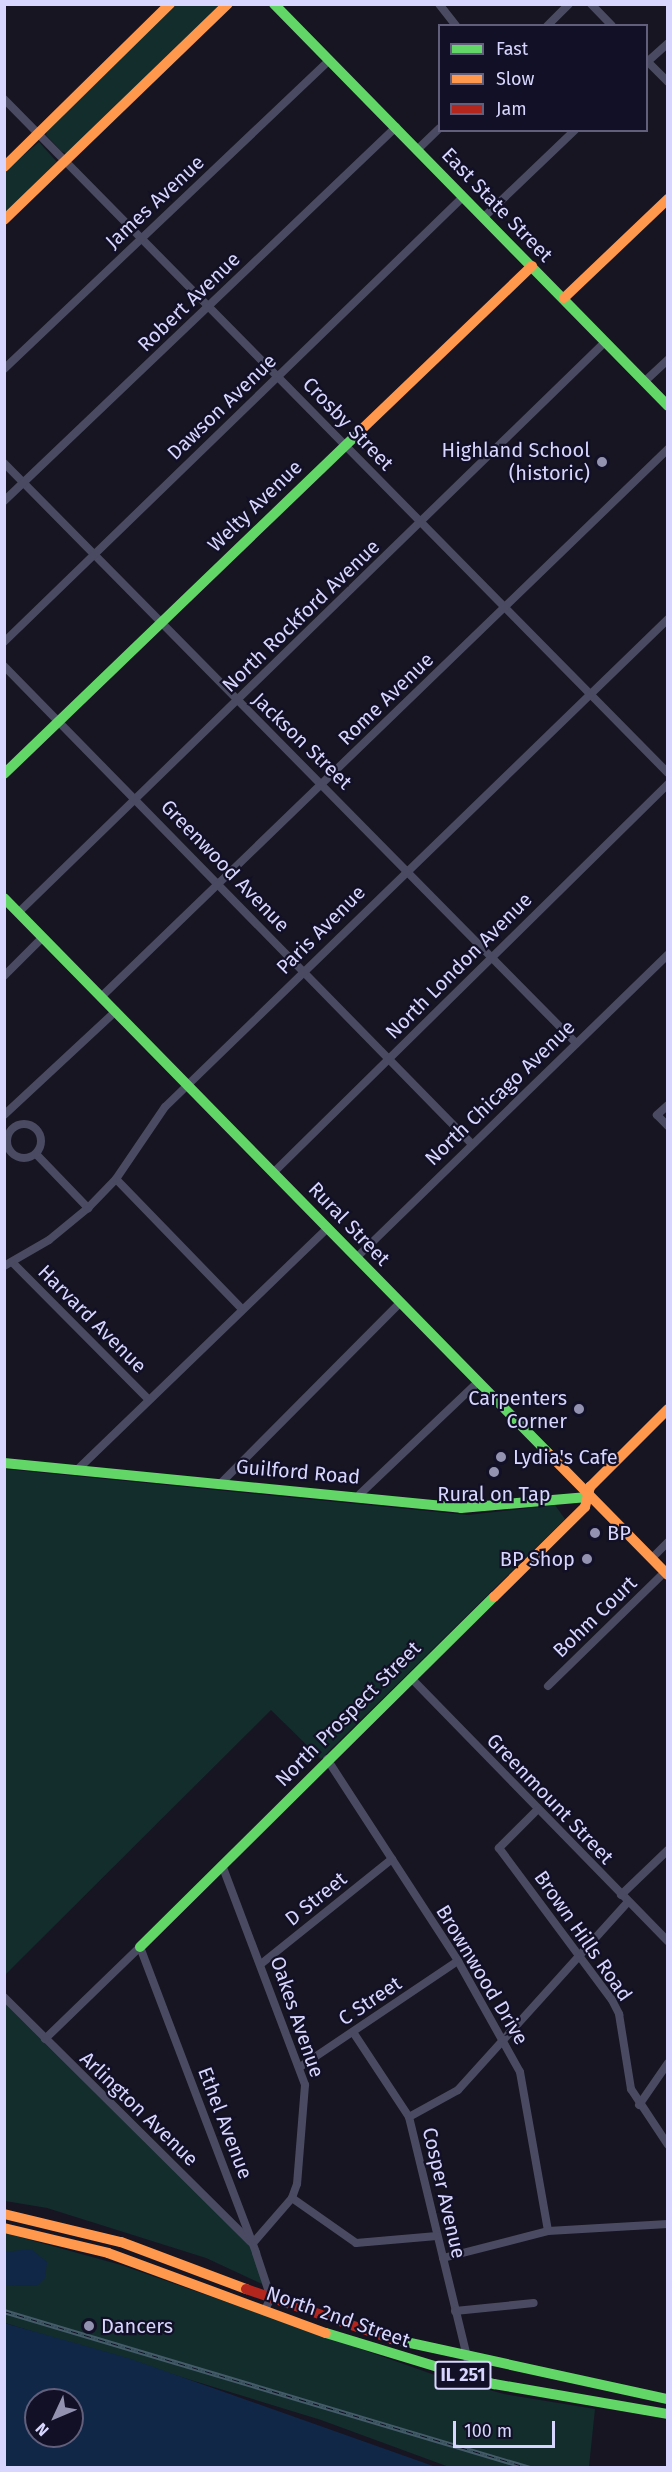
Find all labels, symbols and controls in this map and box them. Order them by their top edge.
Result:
legend [438,24,648,132]
text: Fast [496,38,528,60]
text: Slow [496,68,534,90]
text: Jam [496,98,527,120]
street label: East State Street [437,143,557,267]
street label: James Avenue [101,150,209,254]
street label: Robert Avenue [133,247,245,357]
street label: Dawson Avenue [163,349,281,465]
street label: Crosby Street [298,372,398,476]
place label: Highland School (historic) [442,438,590,485]
street label: Welty Avenue [203,455,307,557]
marker: Highland School (historic) [595,455,609,469]
street label: North Rockford Avenue [217,535,385,697]
street label: Rome Avenue [333,648,439,750]
street label: Jackson Street [247,688,357,794]
street label: Greenwood Avenue [156,795,294,937]
street label: Paris Avenue [272,881,370,979]
street label: North London Avenue [381,888,537,1044]
street label: North Chicago Avenue [420,1015,580,1171]
street label: Rural Street [303,1177,395,1271]
street label: Harvard Avenue [33,1260,151,1378]
place label: Carpenters Corner [468,1386,567,1433]
marker: Carpenters Corner [572,1402,586,1416]
place label: Lydia's Cafe [513,1445,618,1469]
marker: Lydia's Cafe [494,1450,508,1464]
street label: Guilford Road [235,1455,361,1489]
marker: Rural on Tap [487,1465,501,1479]
place label: Rural on Tap [437,1482,551,1506]
place label: BP [607,1521,631,1545]
marker: BP [588,1526,602,1540]
place label: BP Shop [500,1547,575,1571]
marker: BP Shop [580,1552,594,1566]
street label: Bohm Court [548,1571,642,1663]
street label: North Prospect Street [270,1636,426,1792]
street label: Greenmount Street [482,1729,618,1869]
street label: Brown Hills Road [529,1866,637,2006]
street label: D Street [280,1867,352,1931]
street label: Brownwood Drive [431,1901,533,2049]
street label: Oakes Avenue [265,1953,329,2081]
street label: C Street [334,1971,406,2031]
street label: Arlington Avenue [75,2047,203,2171]
street label: Ethel Avenue [193,2064,257,2182]
street label: Cosper Avenue [417,2125,471,2261]
street label: North 2nd Street [263,2281,413,2353]
place label: Dancers [101,2314,173,2338]
marker: Dancers [82,2319,96,2333]
road number: IL 251 [433,2360,493,2390]
north arrow [24,2388,84,2448]
scale bar [456,2409,558,2447]
text: N [32,2419,53,2440]
text: 100 m [464,2420,512,2442]

